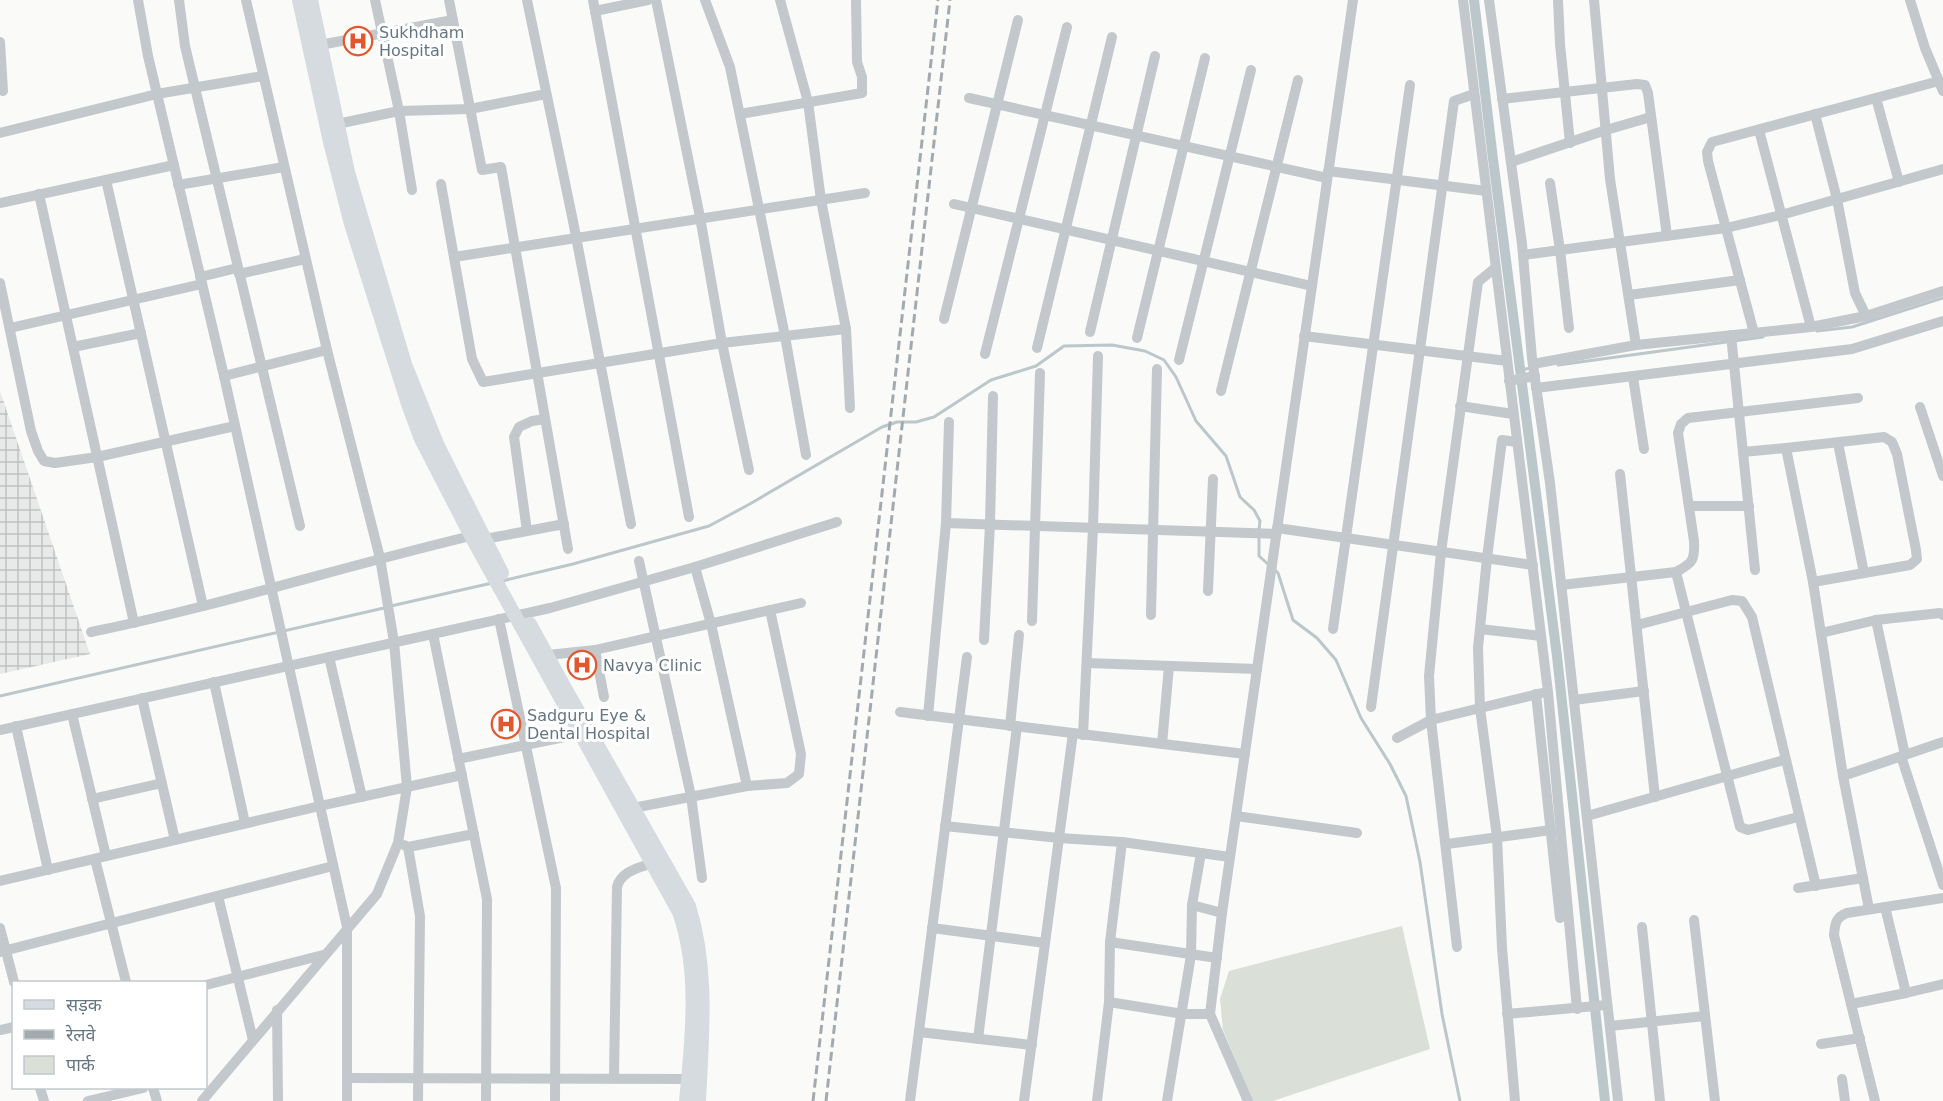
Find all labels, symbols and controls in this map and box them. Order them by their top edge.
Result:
place label: Sukhdham Hospital [379,23,464,60]
hospital icon: Sukhdham Hospital [342,25,374,57]
hospital icon: Navya Clinic [566,649,598,681]
place label: Navya Clinic [603,656,702,675]
place label: Sadguru Eye & Dental Hospital [527,706,650,743]
hospital icon: Sadguru Eye & Dental Hospital [490,708,522,740]
legend [12,981,207,1089]
text: सड़क [66,994,103,1015]
text: रेलवे [65,1024,97,1045]
text: पार्क [66,1054,96,1075]

